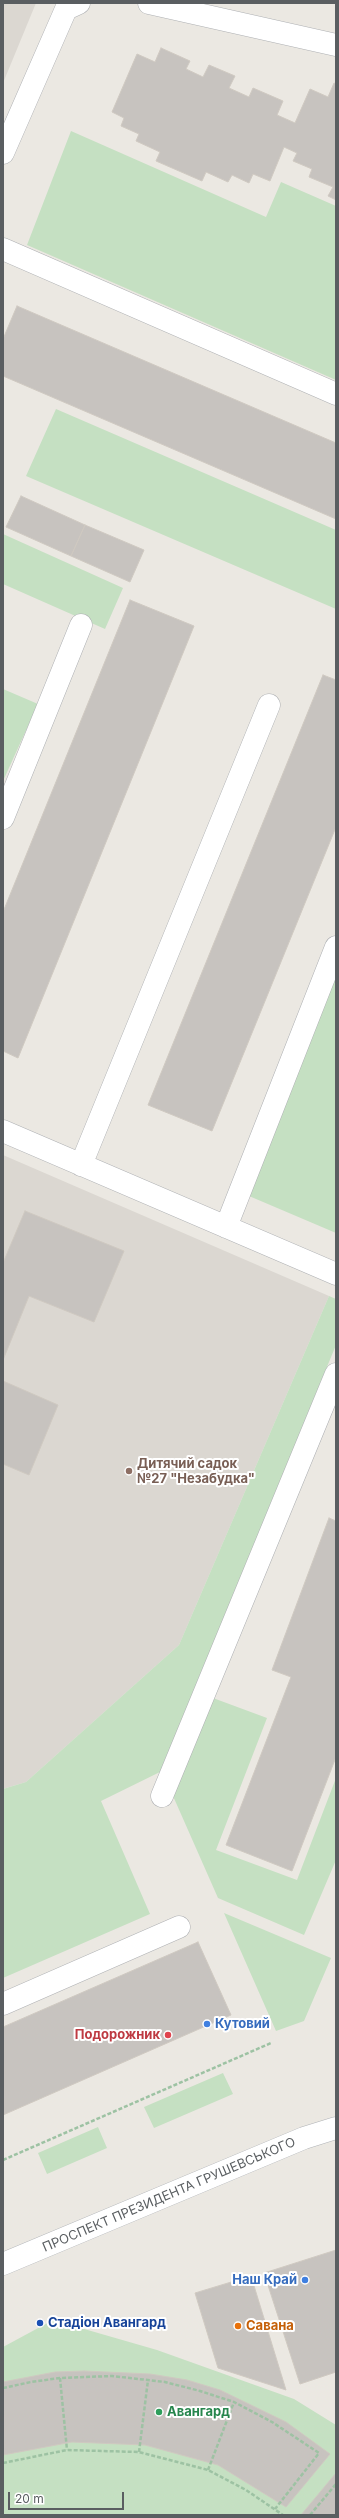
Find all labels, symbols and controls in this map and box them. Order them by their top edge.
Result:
place label: Дитячий садок №27 "Незабудка" [137,1456,255,1487]
marker: Дитячий садок №27 "Незабудка" [124,1466,134,1476]
place label: Кутовий [215,2016,270,2032]
marker: Кутовий [202,2019,212,2029]
place label: Подорожник [75,2027,160,2043]
marker: Подорожник [163,2030,173,2040]
street label: ПРОСПЕКТ ПРЕЗИДЕНТА ГРУШЕВСЬКОГО [40,2134,298,2256]
place label: Наш Край [232,2272,297,2288]
marker: Наш Край [300,2275,310,2285]
place label: Стадіон Авангард [48,2315,166,2331]
marker: Стадіон Авангард [35,2318,45,2328]
place label: Савана [246,2318,294,2334]
marker: Савана [233,2321,243,2331]
place label: Авангард [167,2404,230,2420]
marker: Авангард [154,2407,164,2417]
scale bar [10,2484,126,2510]
text: 20 m [15,2491,44,2506]

